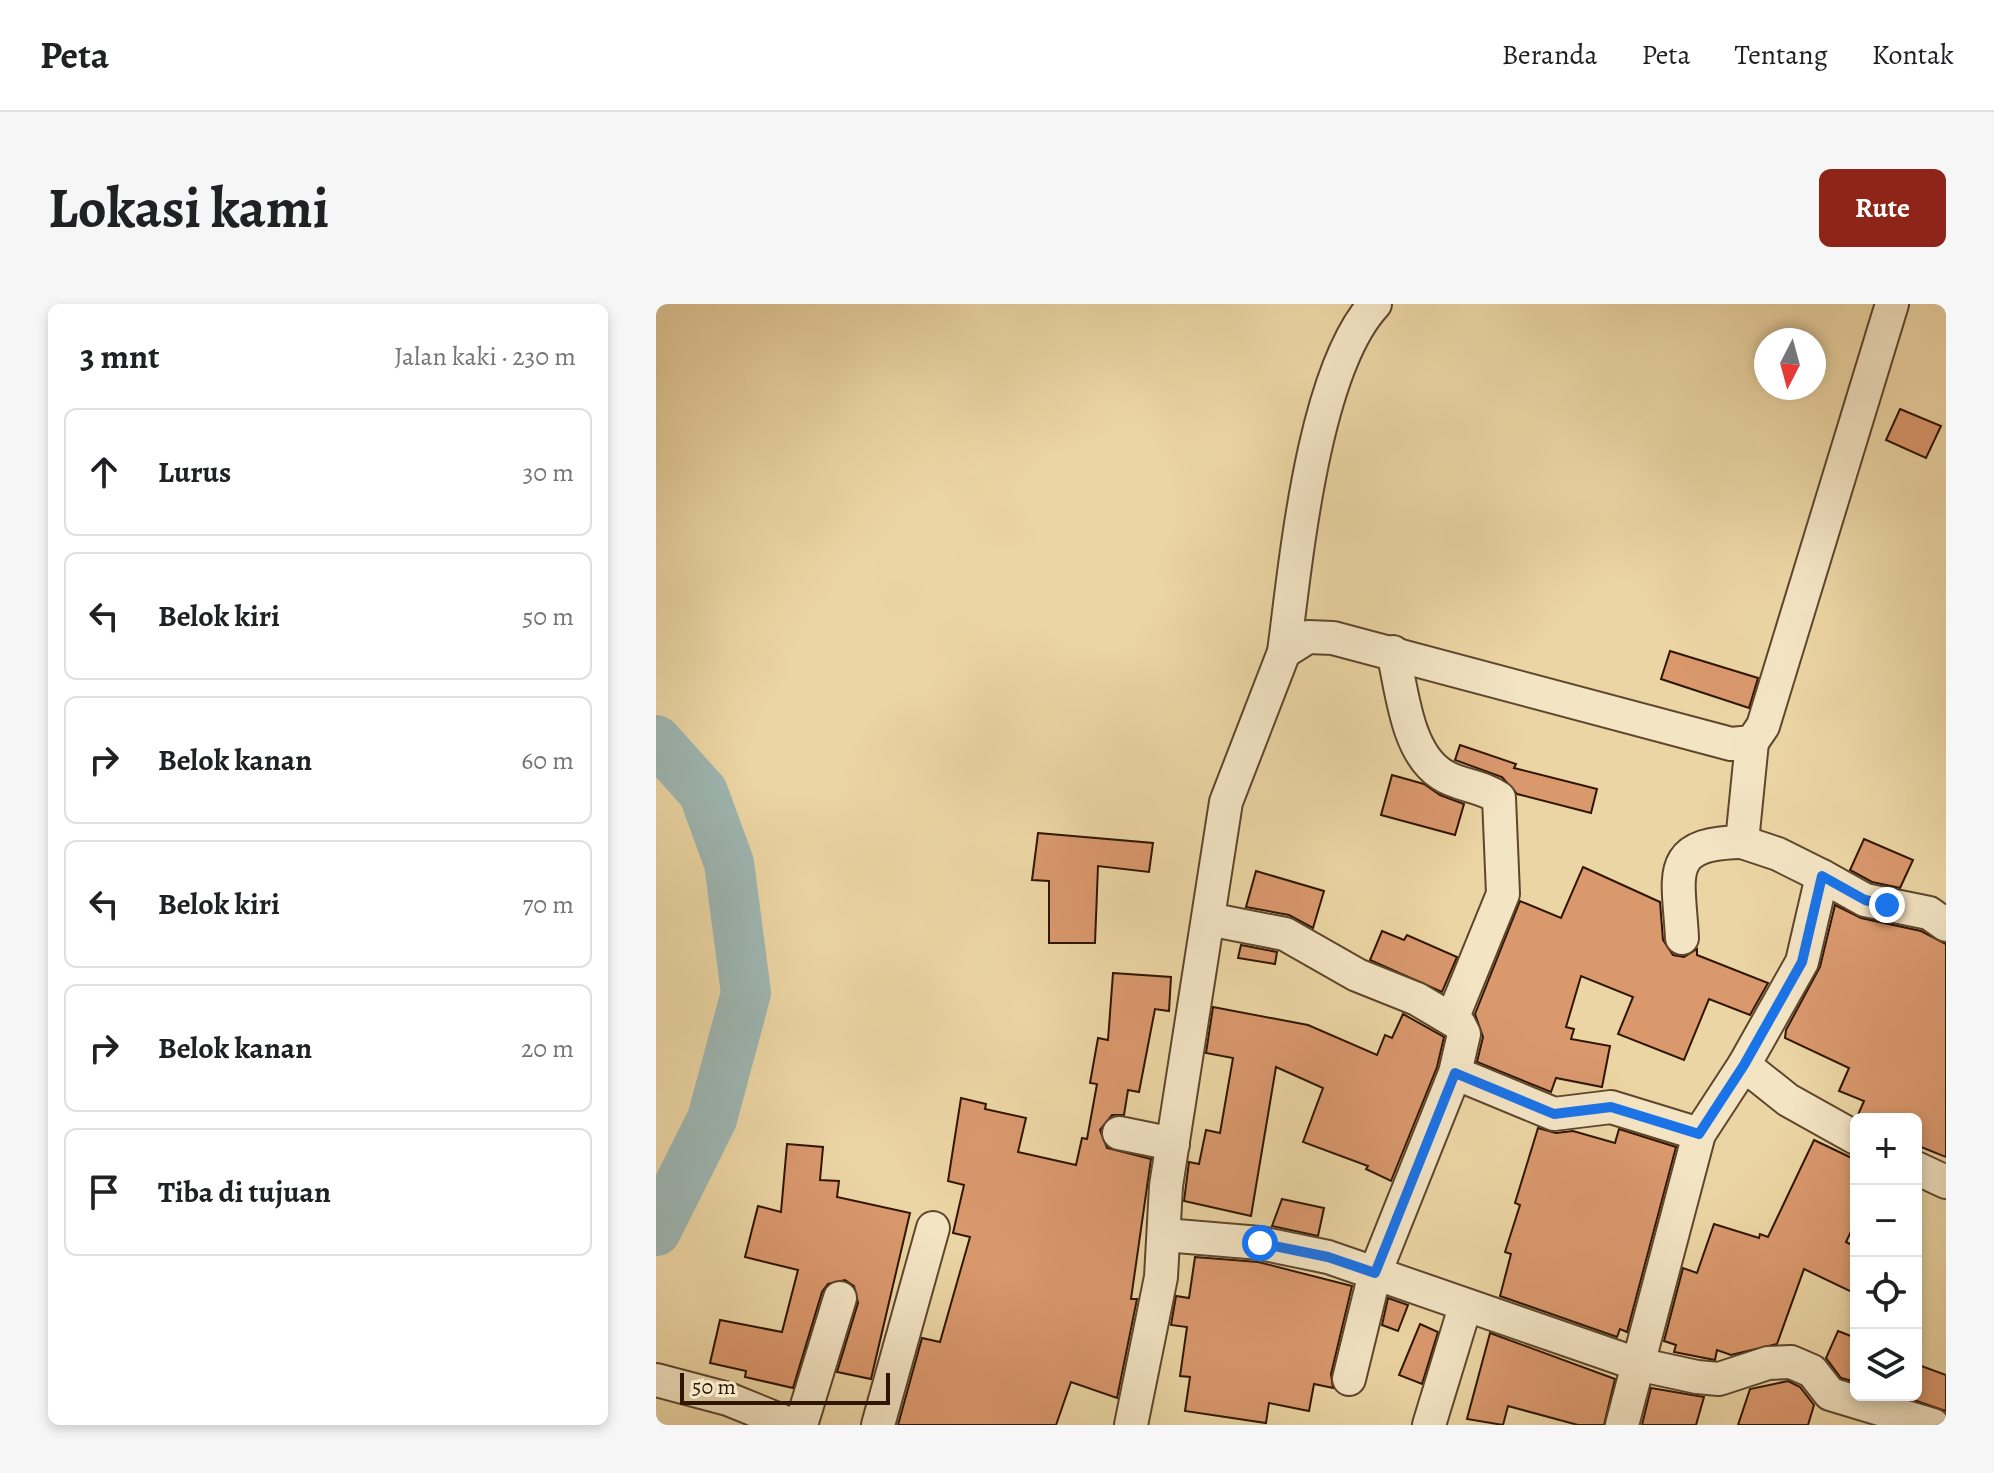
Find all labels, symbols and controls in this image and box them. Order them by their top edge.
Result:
text: Peta [40,29,109,81]
text: Beranda [1502,36,1598,74]
text: Peta [1642,36,1691,74]
text: Tentang [1735,36,1828,74]
text: Kontak [1872,36,1954,74]
button: Rute [1819,169,1946,247]
text: Lokasi kami [48,170,329,246]
north arrow [1754,328,1826,400]
text: 3 mnt [80,333,159,380]
text: Jalan kaki · 230 m [394,339,576,374]
icon: ahead [82,450,126,494]
text: Lurus [158,452,231,492]
text: 30 m [523,455,574,490]
icon: left [82,594,126,638]
text: Belok kiri [158,596,280,636]
text: 50 m [522,599,574,634]
icon: right [82,738,126,782]
text: Belok kanan [158,740,312,780]
text: 60 m [521,743,574,778]
icon: left [82,882,126,926]
text: Belok kiri [158,884,280,924]
text: 70 m [522,887,574,922]
route end [1869,887,1905,923]
icon: right [82,1026,126,1070]
text: Belok kanan [158,1028,312,1068]
text: 20 m [521,1031,574,1066]
map controls [1850,1113,1922,1401]
button: + [1850,1113,1922,1185]
icon: arrive [82,1170,126,1214]
text: Tiba di tujuan [158,1172,331,1212]
button: − [1850,1185,1922,1257]
route start [1242,1225,1278,1261]
button: locate [1850,1257,1922,1329]
button: layers [1850,1329,1922,1401]
scale bar [680,1369,890,1405]
text: 50 m [692,1372,736,1402]

